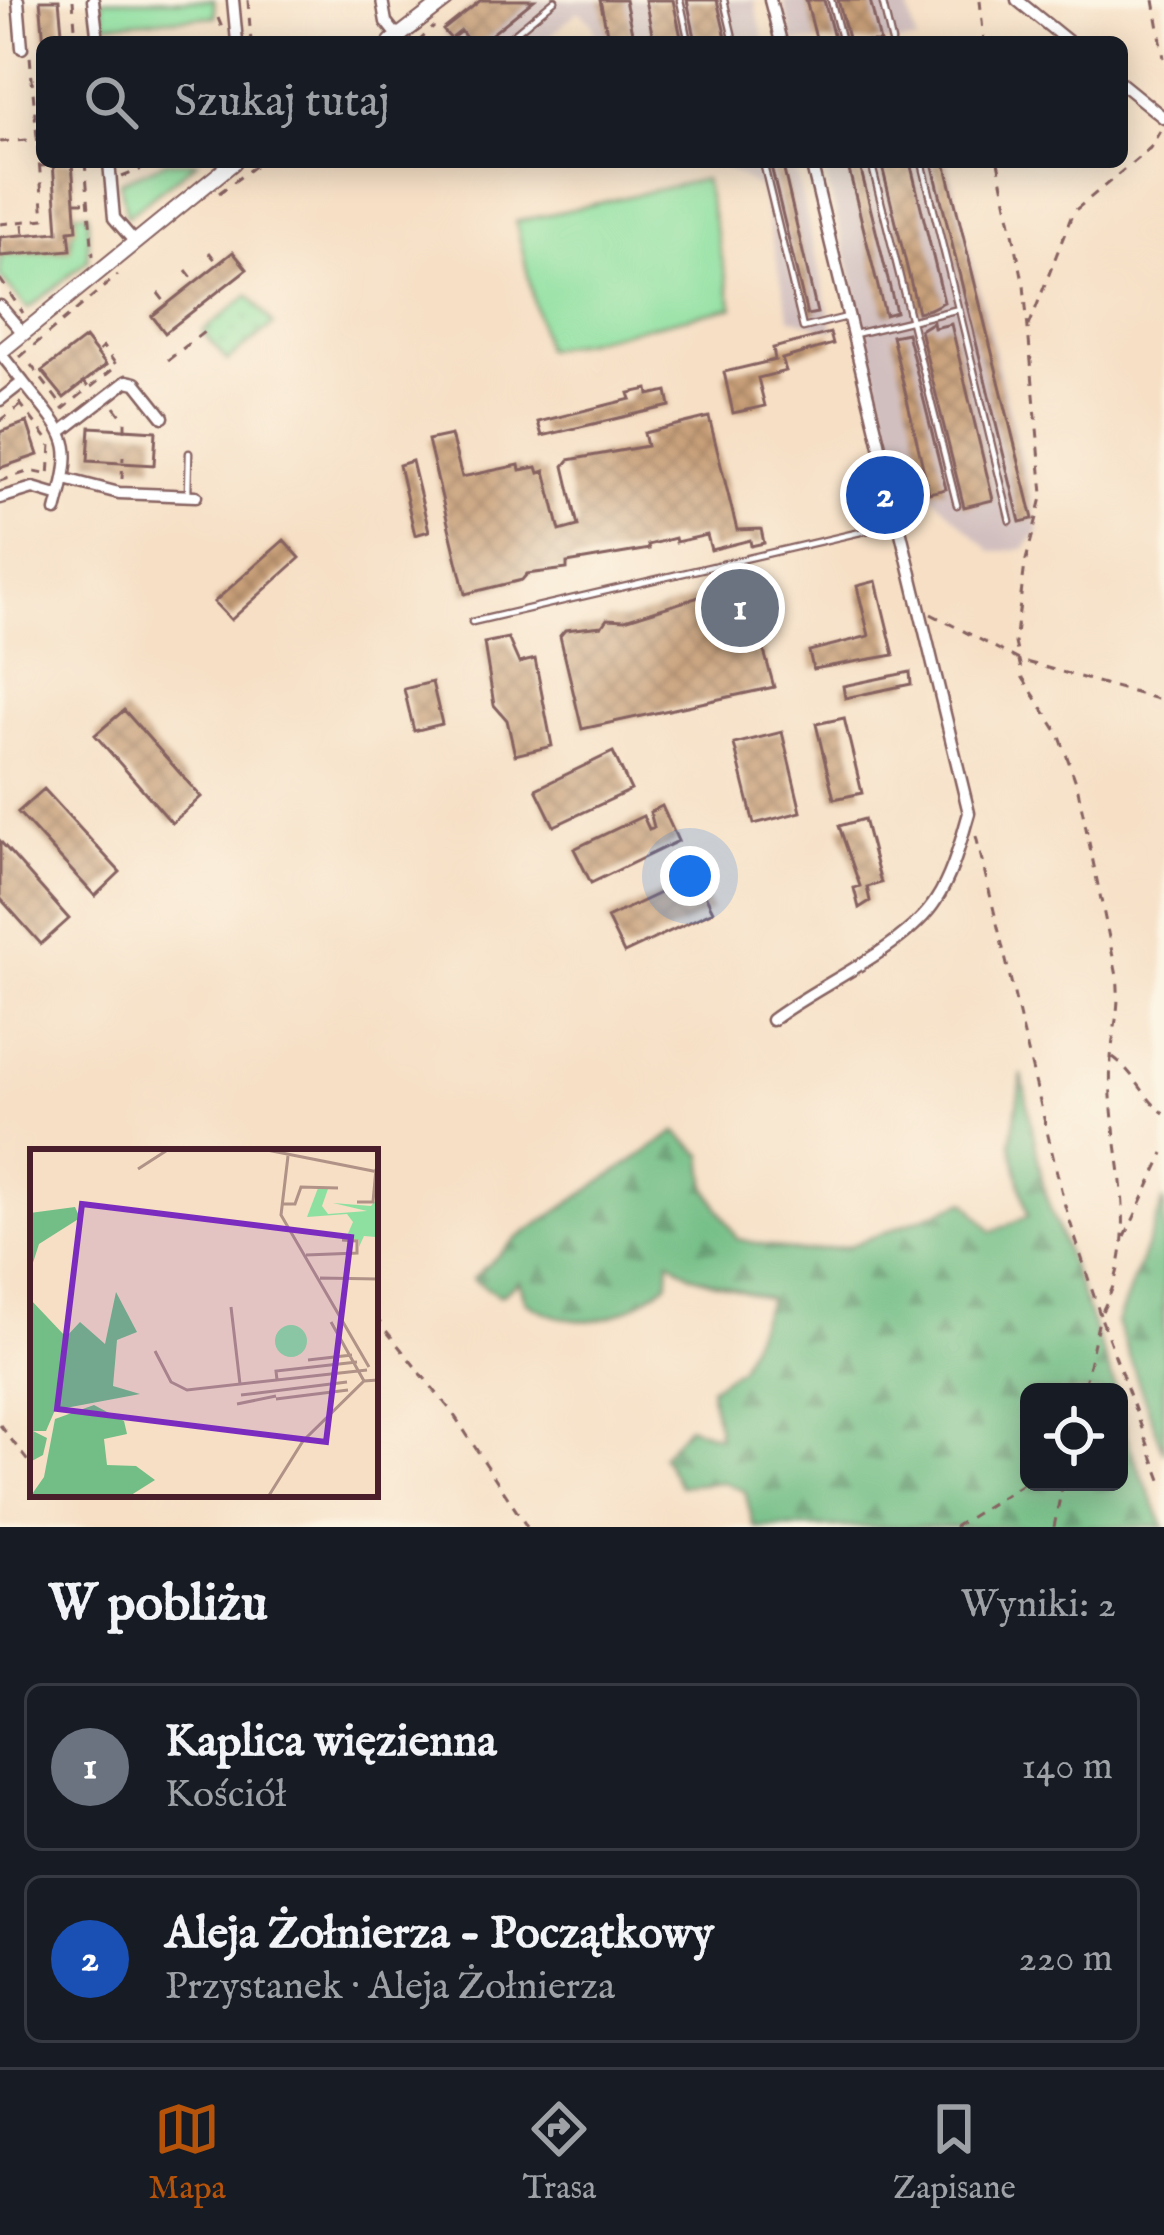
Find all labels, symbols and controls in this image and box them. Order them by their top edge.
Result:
search box [36,36,1128,168]
icon: search [78,69,144,135]
text: Szukaj tutaj [174,74,390,131]
pin: 2 [846,450,924,540]
pin: 1 [701,563,779,653]
your location [660,846,720,906]
inset map [30,1149,378,1497]
map controls [1020,1383,1128,1491]
button: locate [1020,1383,1128,1491]
text: W pobliżu [48,1573,268,1638]
text: Wyniki: 2 [960,1581,1116,1630]
text: Kaplica więzienna [165,1714,497,1771]
text: 1 [83,1743,97,1792]
text: 140 m [1022,1743,1113,1792]
text: Kościół [165,1771,286,1820]
text: Aleja Żołnierza - Początkowy [165,1906,714,1963]
text: 2 [81,1935,99,1984]
text: 220 m [1019,1935,1113,1984]
text: Przystanek · Aleja Żołnierza [165,1963,615,2012]
tab: Mapa [148,2096,226,2210]
tab: Trasa [523,2096,596,2210]
tab: Zapisane [893,2096,1016,2210]

